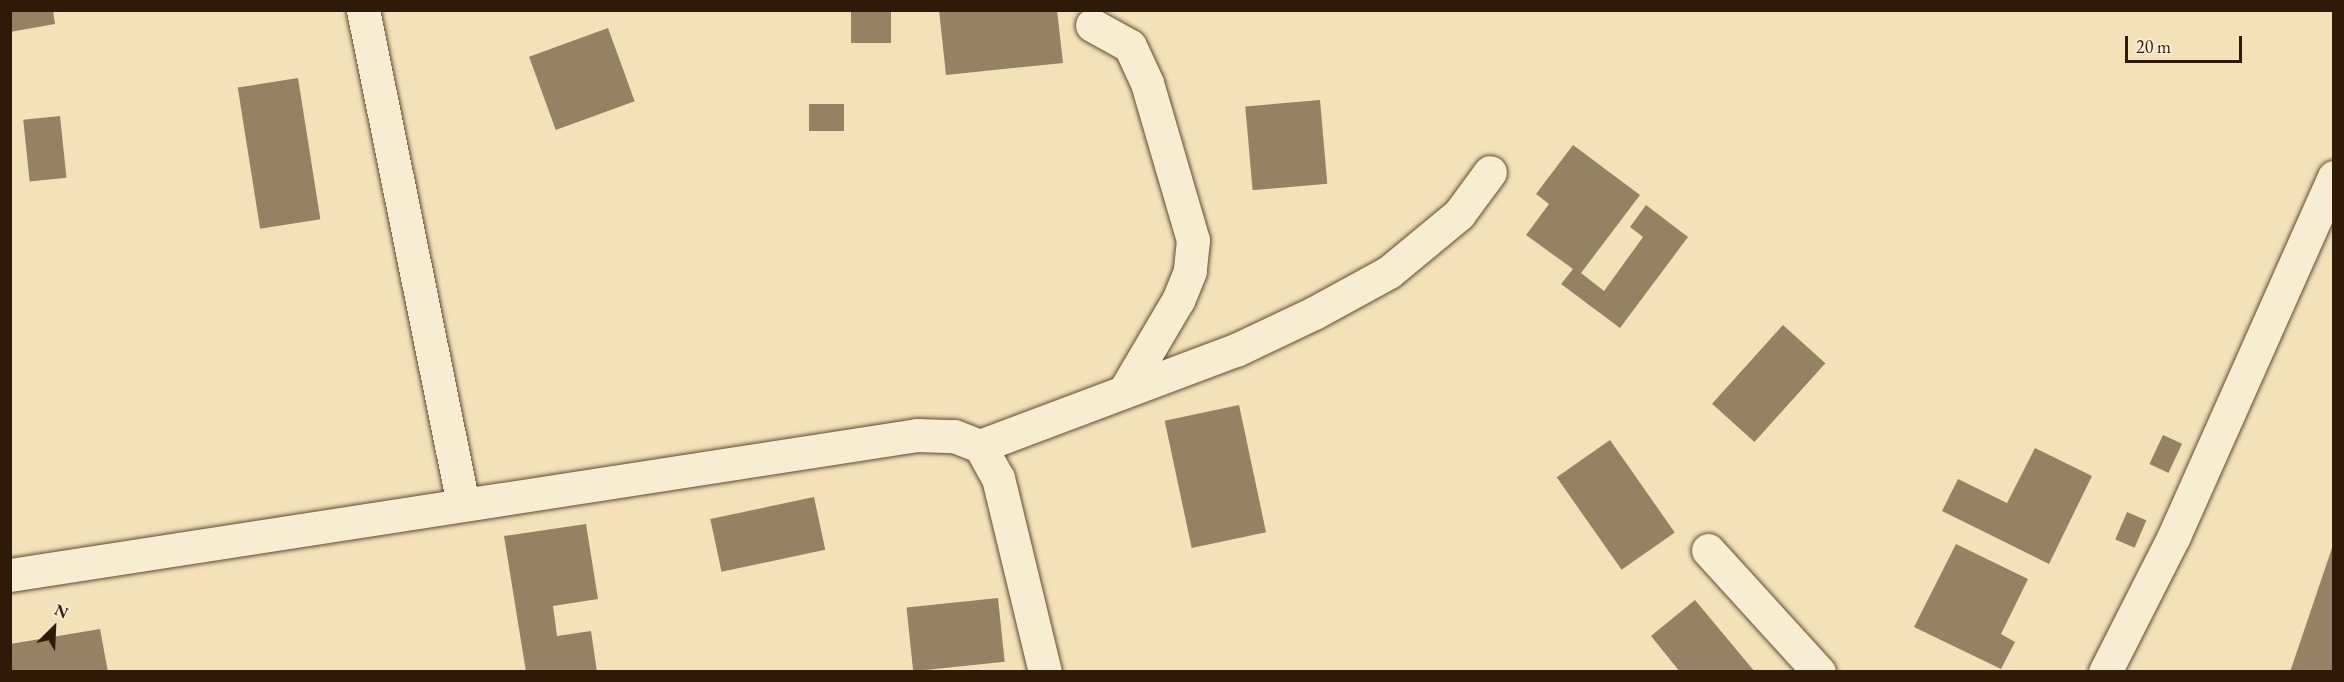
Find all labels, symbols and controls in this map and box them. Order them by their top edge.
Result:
scale bar [2128,24,2245,62]
text: 20 m [2136,35,2171,58]
north arrow [24,598,84,658]
text: N [51,599,72,623]

